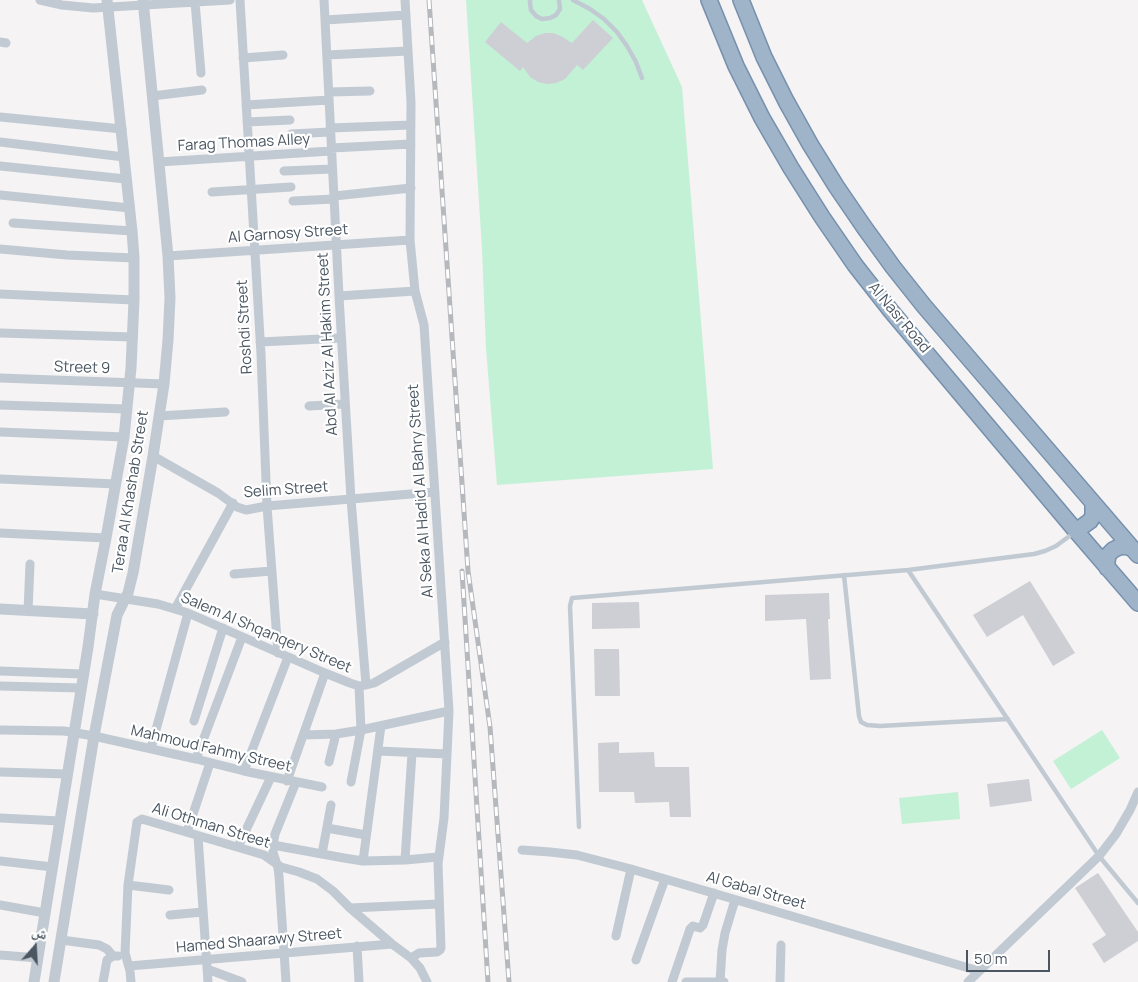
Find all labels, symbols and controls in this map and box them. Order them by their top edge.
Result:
street label: Farag Thomas Alley [177,131,311,155]
street label: Al Garnosy Street [227,221,349,247]
street label: Abd Al Aziz Al Hakim Street [314,252,342,436]
street label: Roshdi Street [234,279,256,375]
street label: Al Nasr Road [864,279,934,357]
street label: Street 9 [54,358,110,378]
street label: Al Seka Al Hadid Al Bahry Street [405,383,437,599]
street label: Teraa Al Khashab Street [109,409,153,575]
street label: Selim Street [243,478,329,502]
street label: Salem Al Shqanqery Street [178,589,354,677]
street label: Mahmoud Fahmy Street [129,722,293,776]
street label: Ali Othman Street [150,800,272,852]
street label: Al Gabal Street [704,868,808,914]
text: ش [30,921,50,944]
north arrow [10,922,60,972]
street label: Hamed Shaarawy Street [175,925,343,957]
scale bar [968,940,1052,972]
text: 50 m [974,948,1008,969]

